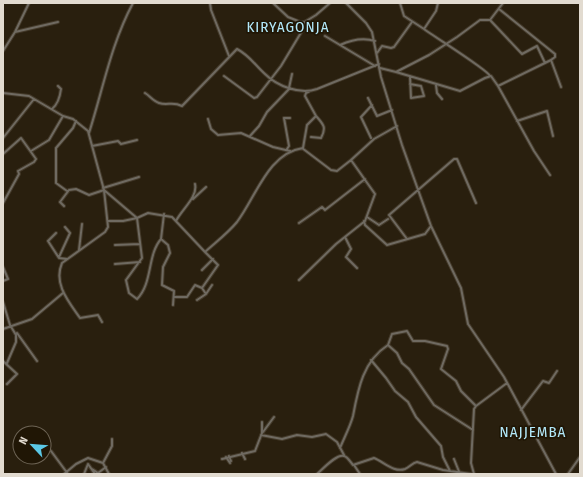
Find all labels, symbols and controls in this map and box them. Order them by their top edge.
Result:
district label: KIRYAGONJA [246,18,330,36]
district label: NAJJEMBA [500,423,566,441]
north arrow [12,425,52,465]
text: N [16,435,31,447]

